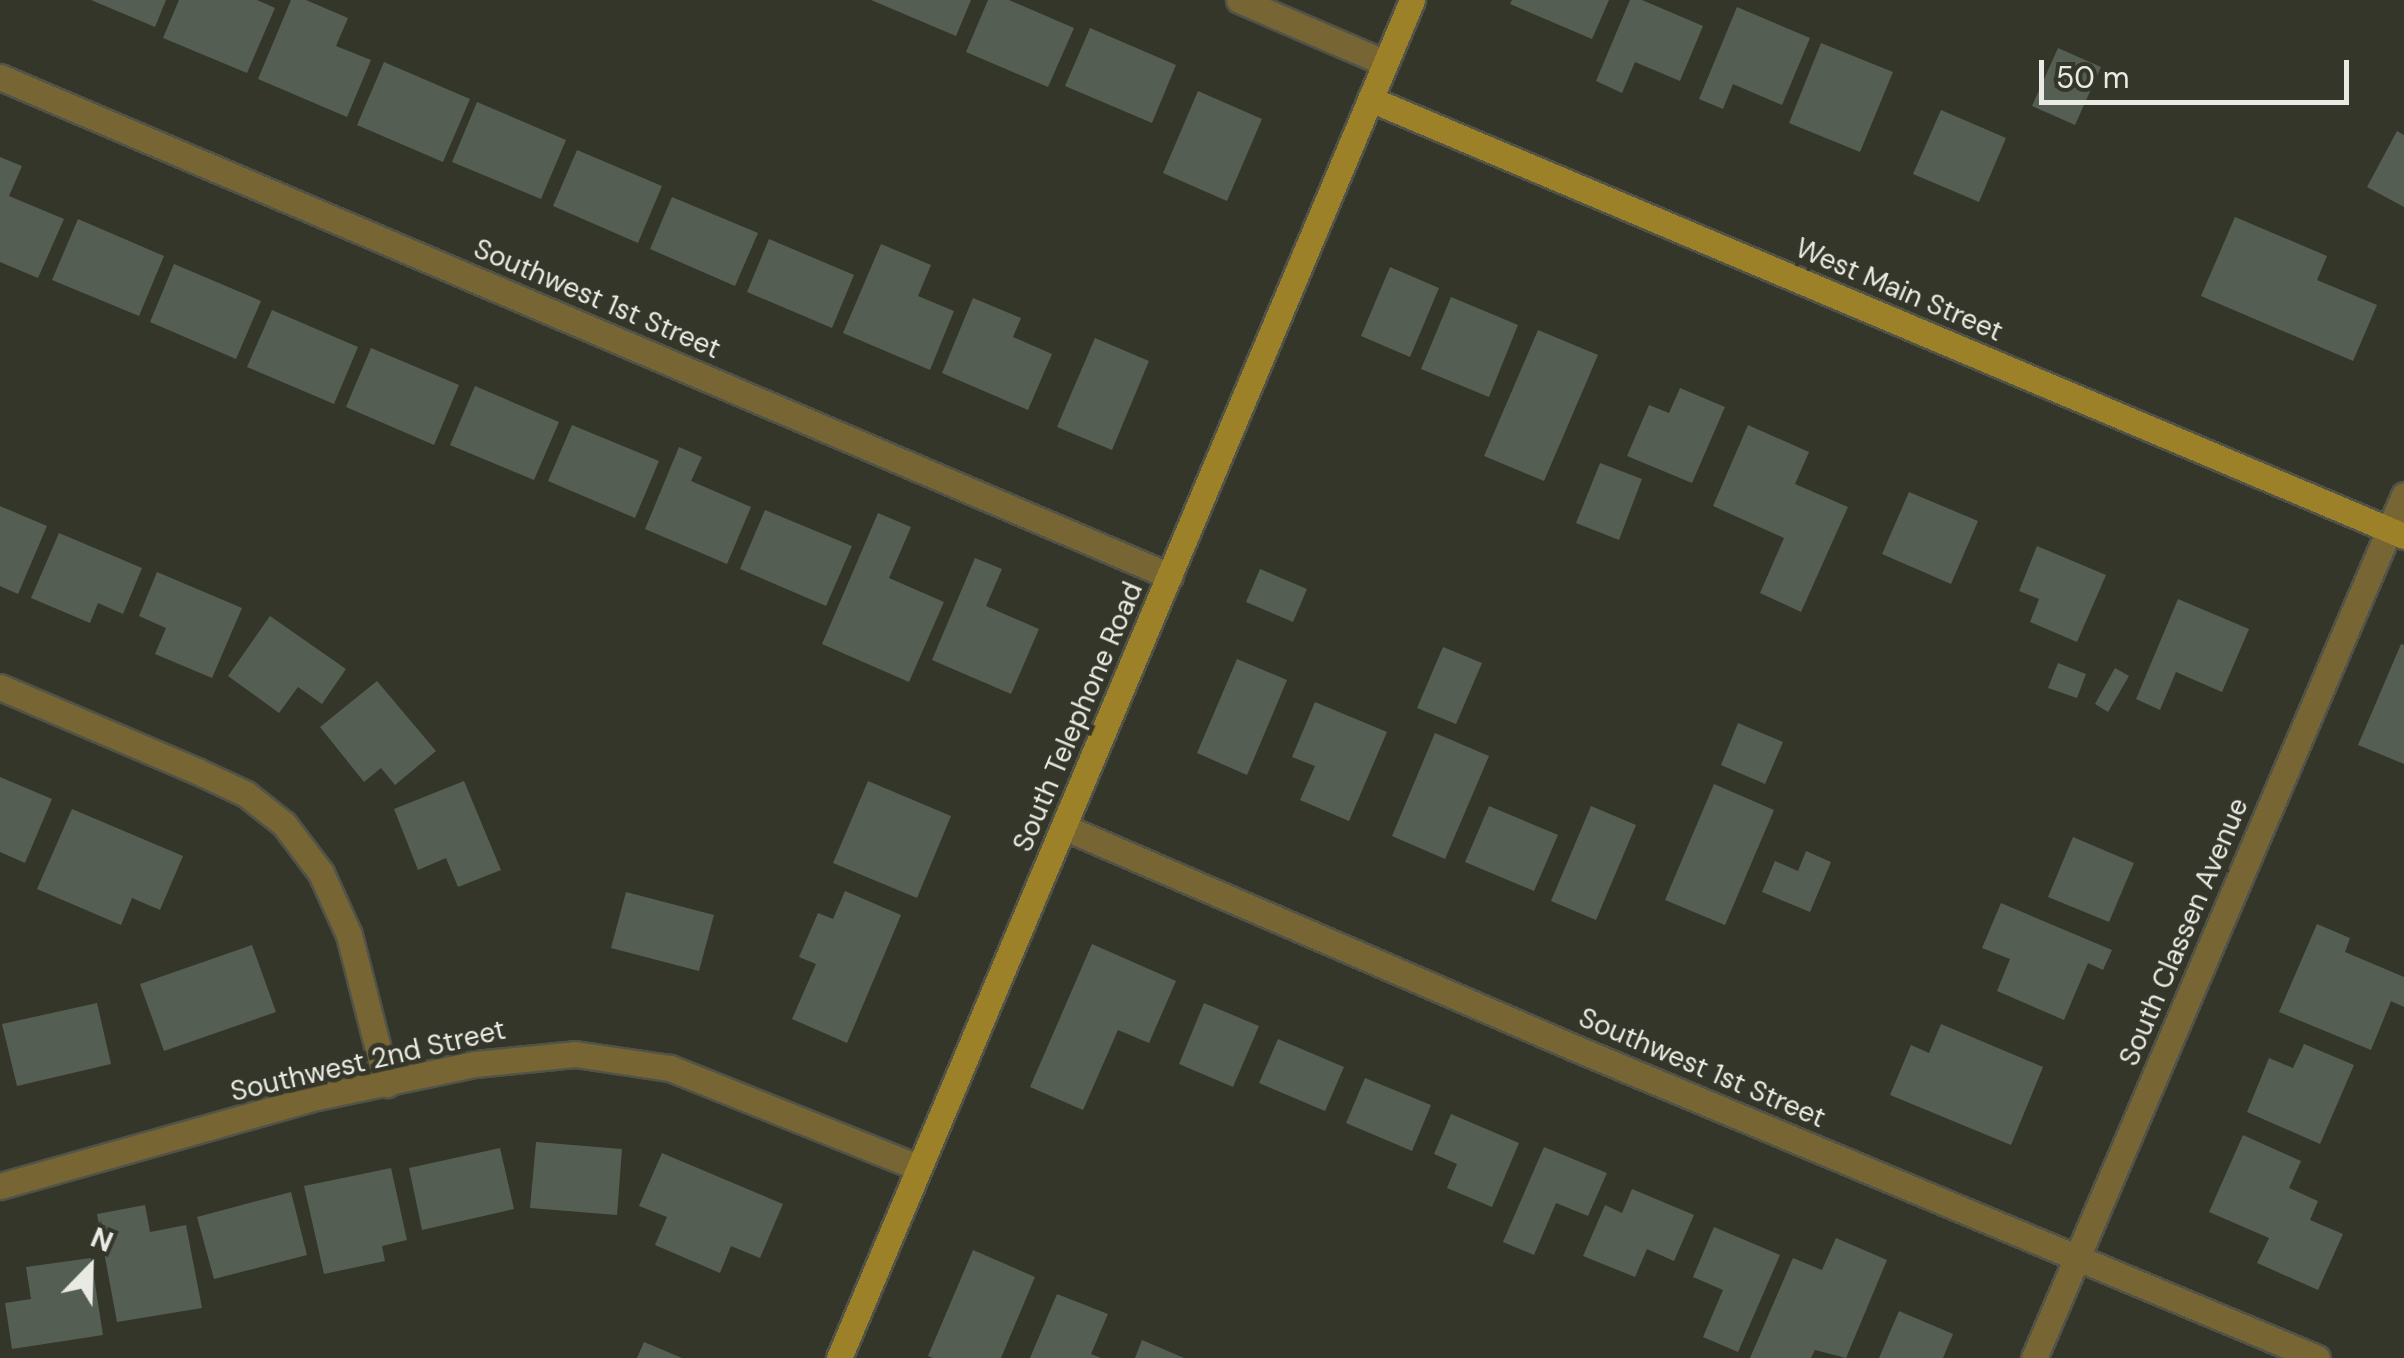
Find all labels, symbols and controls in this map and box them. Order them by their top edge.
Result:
scale bar [2044,40,2354,102]
text: 50 m [2056,58,2130,97]
street label: West Main Street [1790,231,2008,349]
street label: Southwest 1st Street [469,232,725,366]
street label: South Telephone Road [1006,577,1150,857]
street label: South Classen Avenue [2112,793,2256,1071]
street label: Southwest 1st Street [1574,1001,1830,1135]
street label: Southwest 2nd Street [227,1013,509,1109]
north arrow [40,1218,140,1318]
text: N [85,1219,119,1261]

